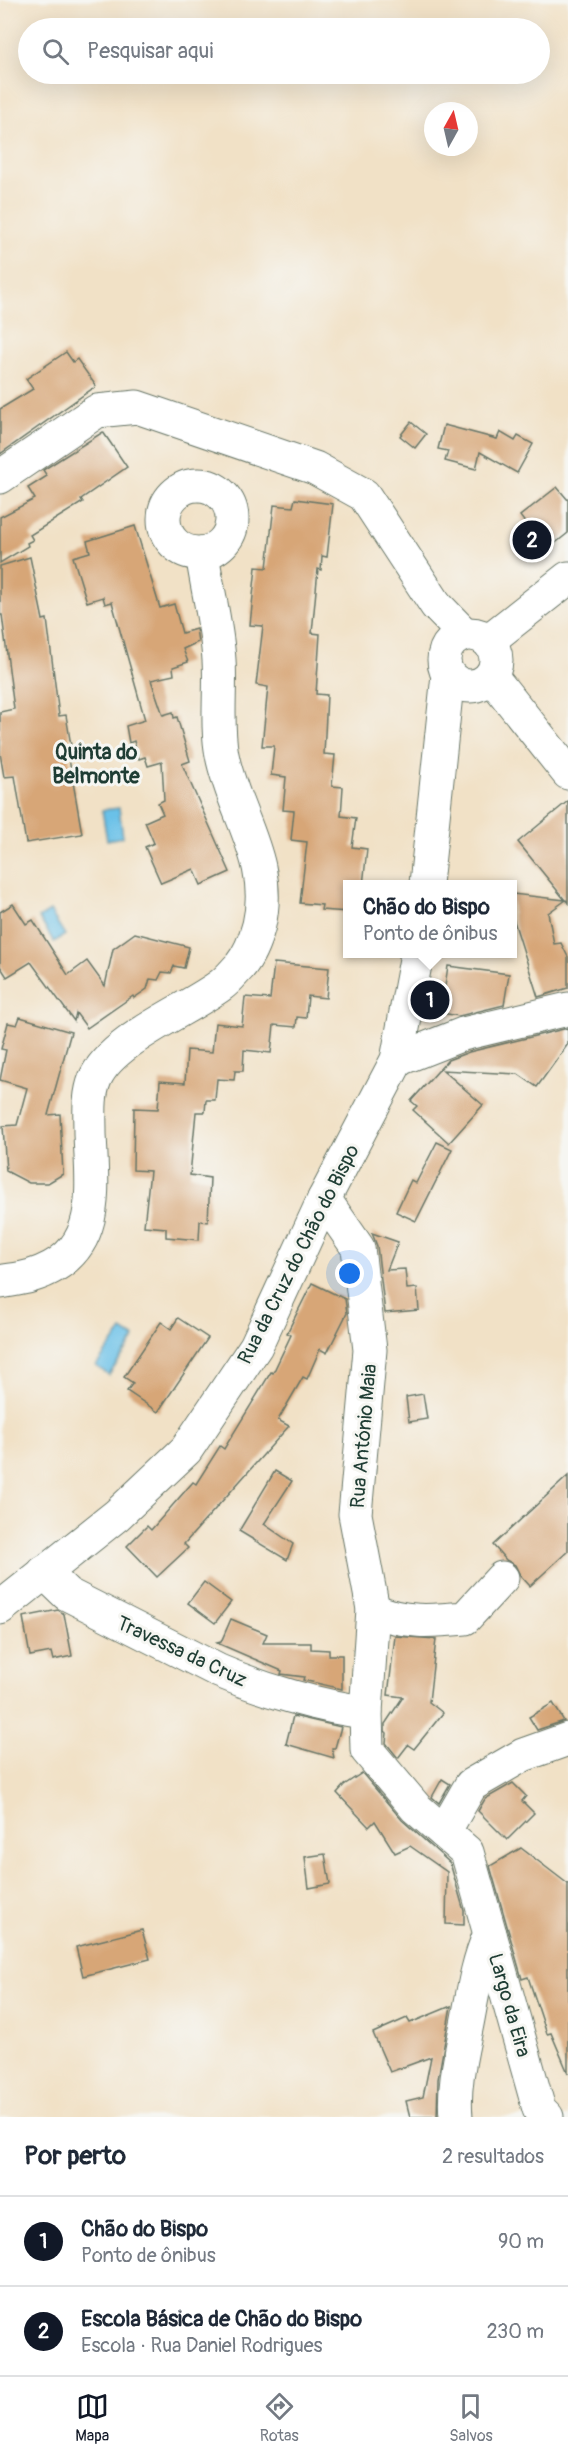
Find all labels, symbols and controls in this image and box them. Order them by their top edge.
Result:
search box [18,18,550,84]
icon: search [39,35,72,68]
text: Pesquisar aqui [87,37,213,65]
north arrow [424,102,478,156]
pin: 2 [512,518,552,562]
district label: Quinta do Belmonte [52,739,140,790]
popup [343,880,517,958]
text: Chão do Bispo [363,893,490,921]
text: Ponto de ônibus [363,921,497,946]
pin: 1 [410,978,450,1022]
street label: Rua da Cruz do Chão do Bispo [232,1140,365,1368]
your location [335,1259,364,1288]
street label: Rua António Maia [345,1363,382,1509]
street label: Travessa da Cruz [113,1610,251,1693]
street label: Largo da Eira [483,1950,536,2060]
text: Por perto [24,2140,126,2172]
text: 2 resultados [442,2144,544,2169]
text: Chão do Bispo [81,2215,208,2243]
text: 1 [40,2229,47,2254]
text: 90 m [498,2229,544,2254]
text: Ponto de ônibus [81,2243,216,2268]
text: Escola Básica de Chão do Bispo [81,2305,362,2333]
text: 2 [38,2319,49,2344]
text: 230 m [487,2319,544,2344]
text: Escola · Rua Daniel Rodrigues [81,2333,323,2358]
tab: Mapa [75,2390,109,2446]
tab: Rotas [260,2390,299,2446]
tab: Salvos [449,2390,493,2446]

